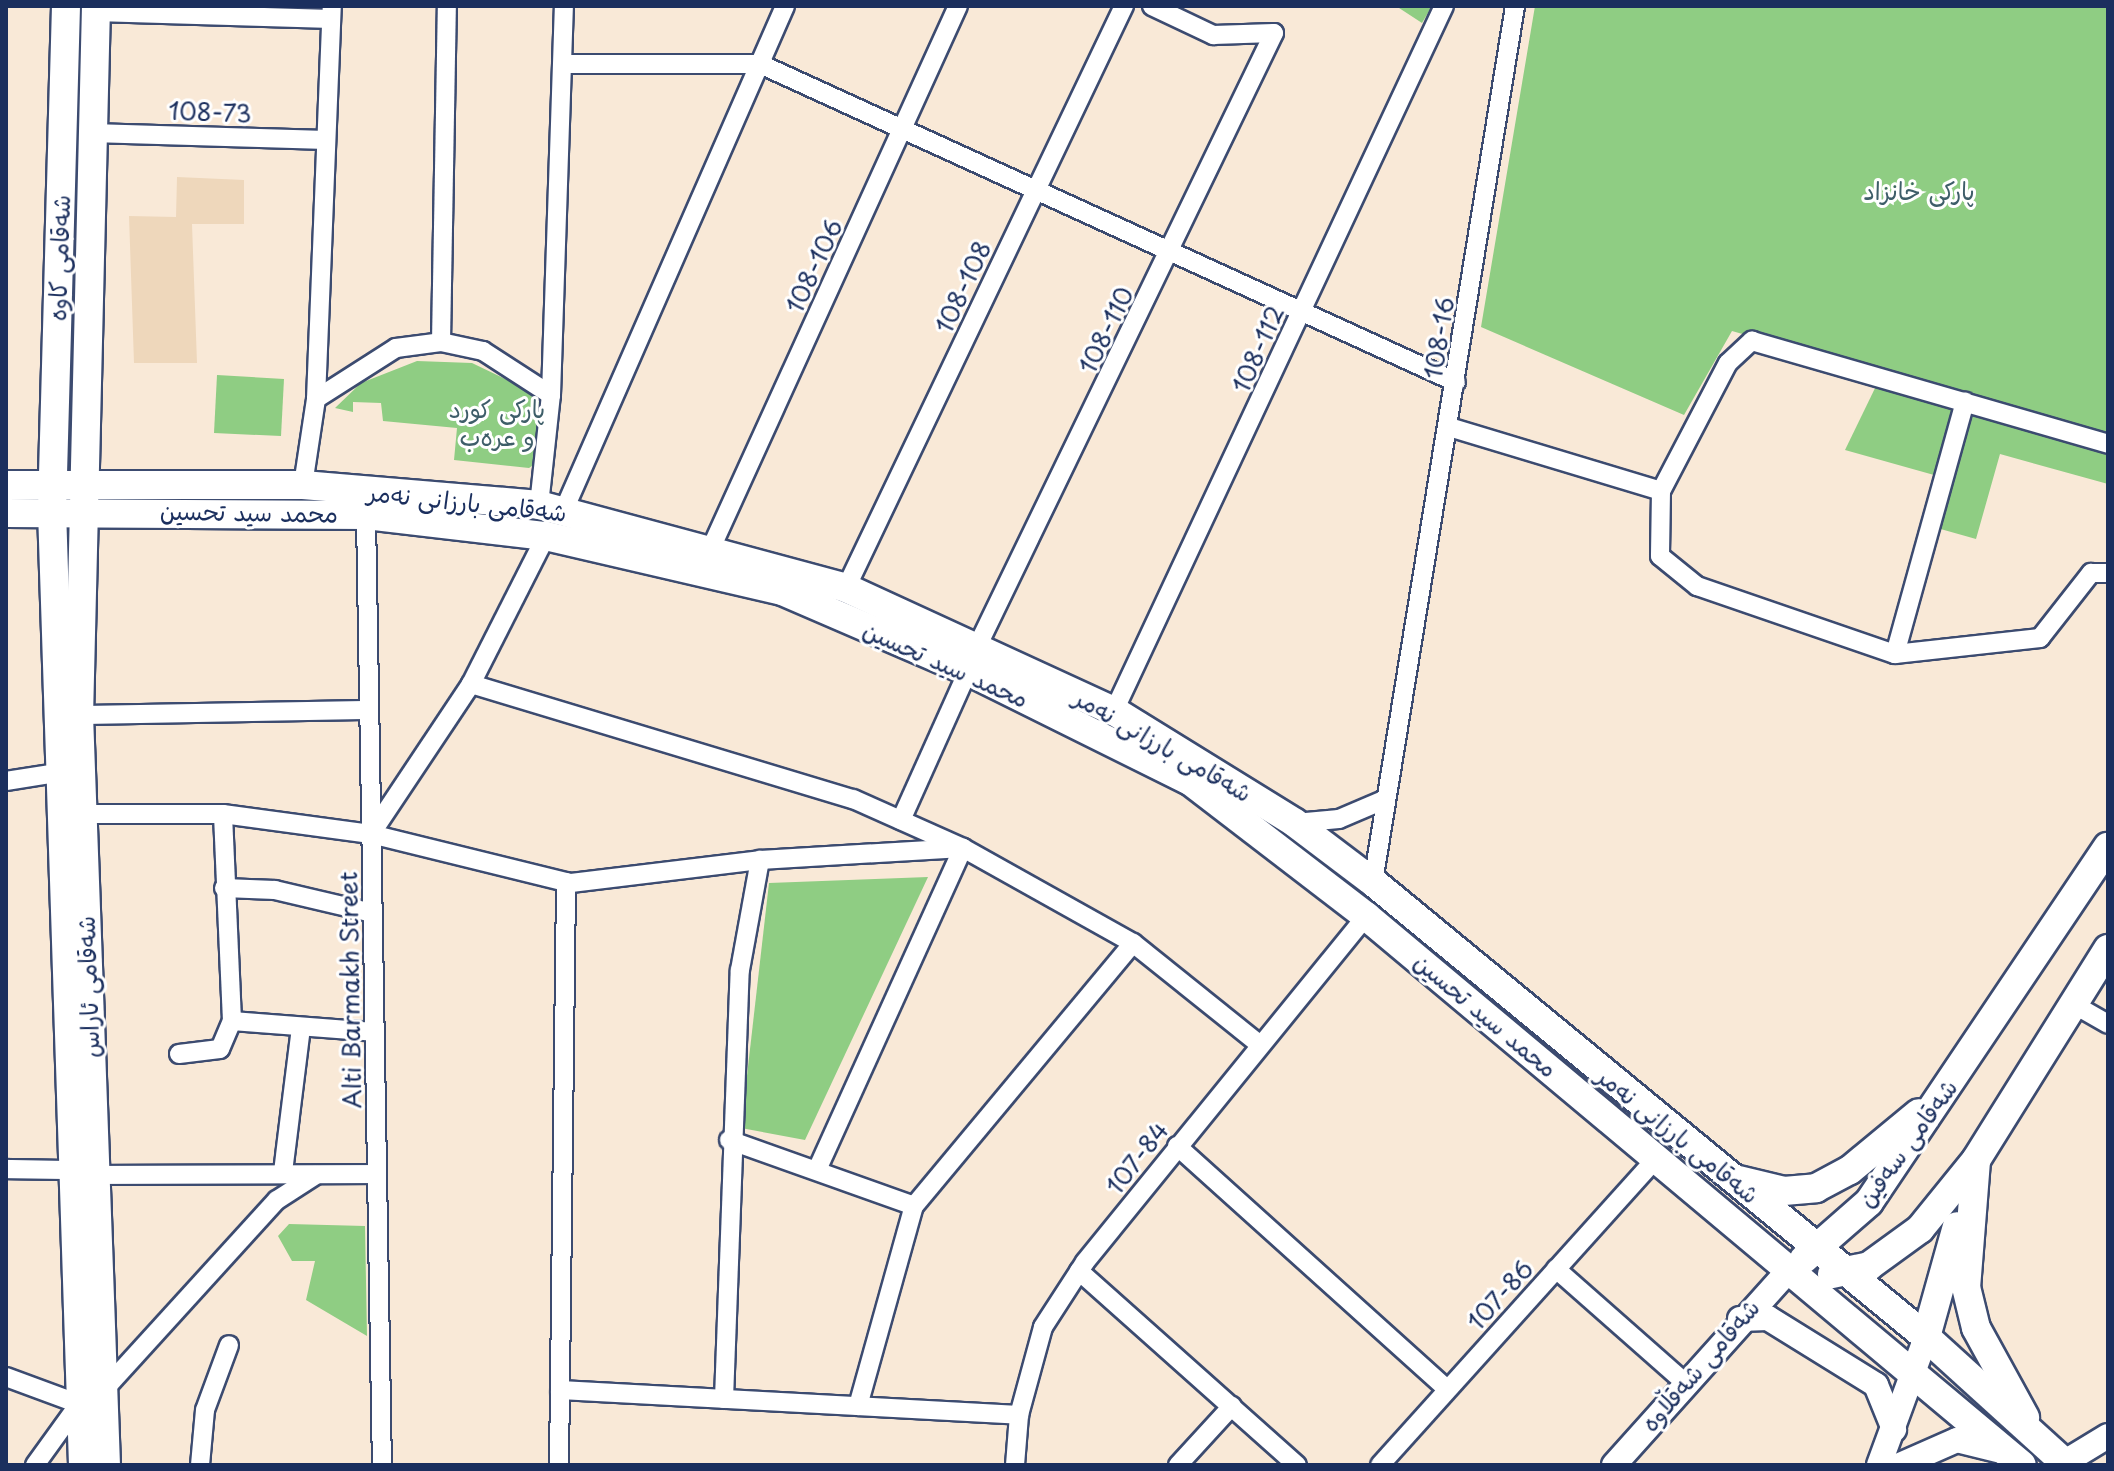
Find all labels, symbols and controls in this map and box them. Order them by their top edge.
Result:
street label: 108-73 [168,96,252,128]
park label: پارکی خانزاد [1863,177,1975,205]
street label: شەقامی کاوە [42,194,76,322]
street label: 108-106 [780,215,848,317]
street label: 108-108 [929,236,997,338]
street label: 108-110 [1073,282,1139,378]
street label: 108-16 [1418,295,1460,381]
street label: 108-112 [1226,301,1290,397]
park label: پاركی كورد و عرەب [449,395,545,451]
street label: شەقامی بارزانی نەمر [366,477,568,527]
street label: محمد سید تحسین [160,496,338,528]
street label: محمد سید تحسین [859,615,1033,713]
street label: شەقامی بارزانی نەمر [1069,682,1257,808]
street label: Alti Barmakh Street [334,870,366,1110]
street label: شەقامی ئاراس [71,916,105,1058]
street label: محمد سید تحسین [1409,947,1563,1083]
street label: شەقامی بارزانی نەمر [1591,1061,1765,1209]
street label: شەقامی سەفین [1851,1074,1963,1212]
street label: 107-84 [1100,1116,1174,1200]
street label: 107-86 [1461,1254,1539,1336]
street label: شەقامی شەقڵاوە [1635,1293,1765,1437]

